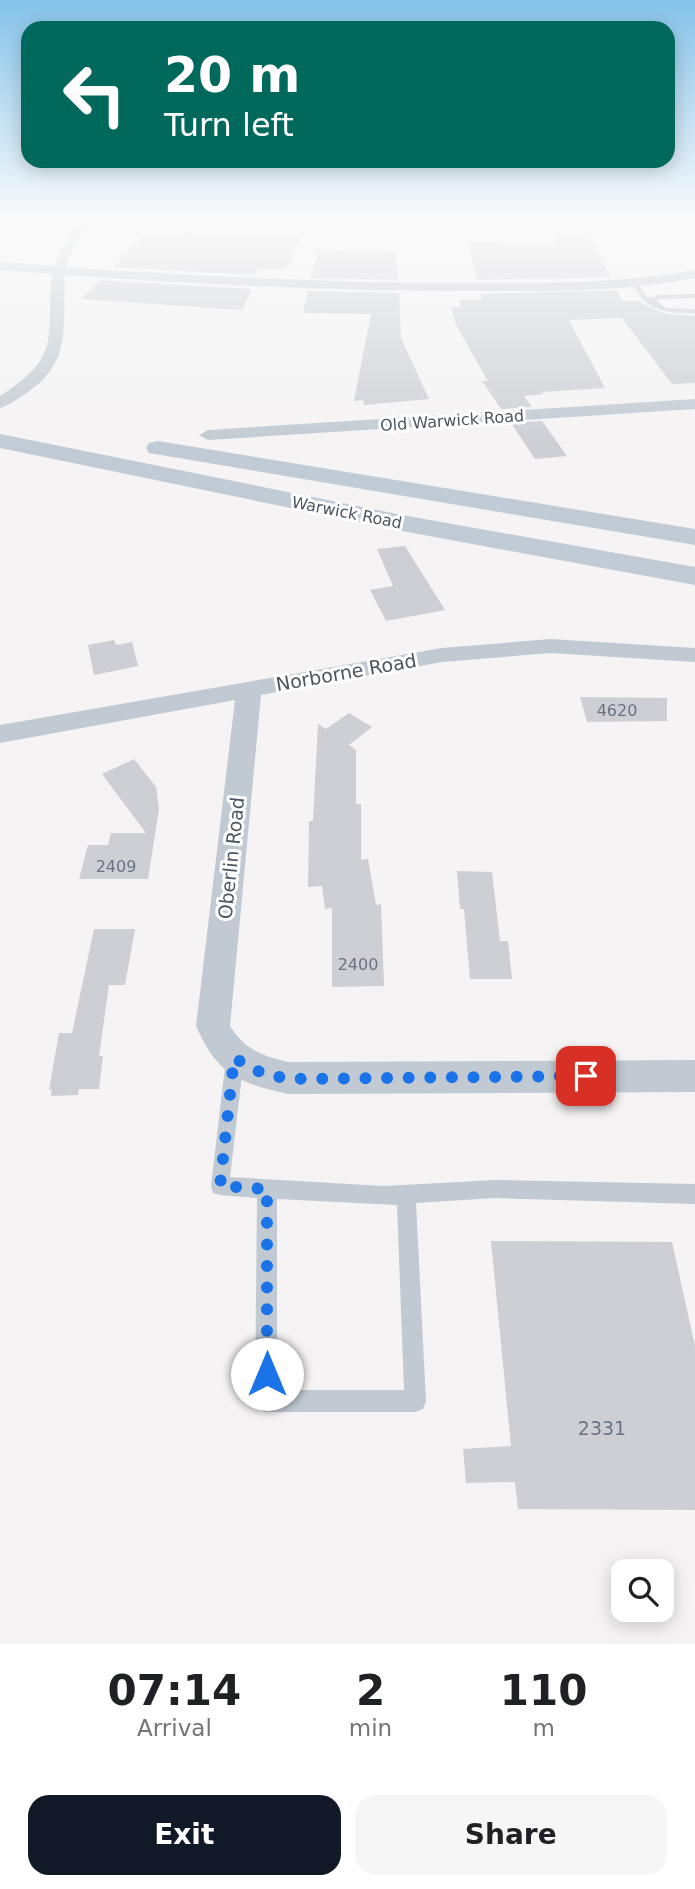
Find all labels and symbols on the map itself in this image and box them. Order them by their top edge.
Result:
street label: Old Warwick Road [379,406,525,435]
street label: Warwick Road [290,492,404,533]
street label: Norborne Road [274,649,418,695]
house number: 4620 [597,701,637,720]
street label: Oberlin Road [214,796,248,920]
house number: 2409 [96,857,136,876]
house number: 2400 [338,955,378,974]
pin [556,1046,616,1106]
position arrow [230,1337,304,1411]
house number: 2331 [578,1417,626,1439]

